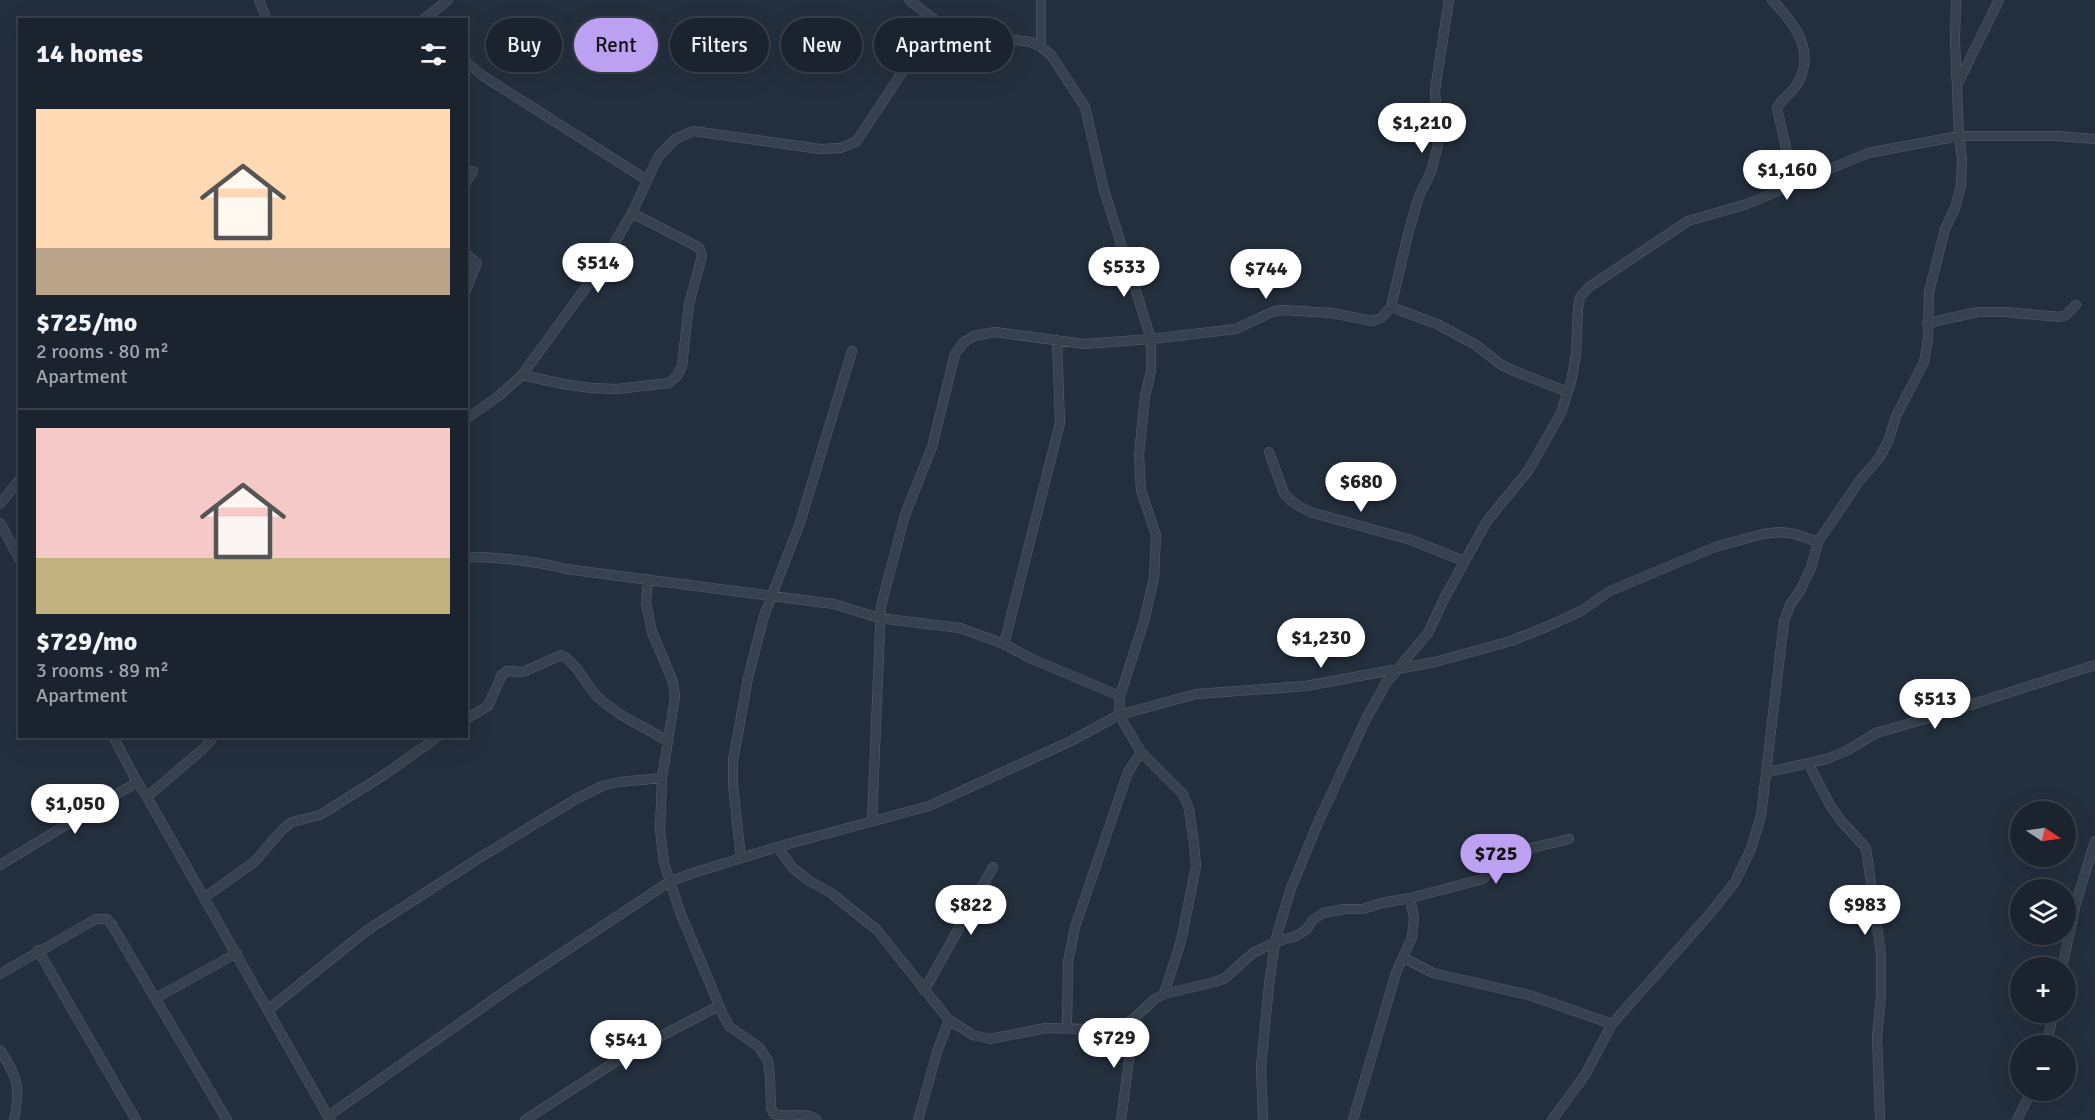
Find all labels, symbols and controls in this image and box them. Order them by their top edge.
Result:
chip: Buy [486,18,562,72]
chip: Rent [574,18,658,72]
chip: Filters [670,18,769,72]
chip: New [781,18,862,72]
chip: Apartment [874,18,1013,72]
text: 14 homes [36,38,143,70]
icon: filters [417,38,450,71]
pin: $1,210 [1373,103,1471,154]
text: $1,210 [1392,110,1452,135]
icon: home [189,148,297,256]
pin: $1,160 [1738,150,1836,201]
text: $1,160 [1757,157,1817,182]
pin: $514 [562,243,634,294]
pin: $533 [1088,247,1160,298]
pin: $744 [1230,249,1302,300]
text: $514 [576,250,620,275]
text: $533 [1102,254,1146,279]
text: $744 [1244,256,1288,281]
text: $725/mo [36,307,137,339]
text: 2 rooms · 80 m² [36,339,169,364]
text: Apartment [36,364,128,389]
pin: $680 [1325,462,1397,513]
icon: home [189,467,297,575]
text: $680 [1339,469,1383,494]
pin: $1,230 [1272,618,1370,669]
text: $1,230 [1291,625,1351,650]
text: $729/mo [36,626,137,658]
text: 3 rooms · 89 m² [36,658,169,683]
pin: $513 [1899,679,1971,730]
text: Apartment [36,683,128,708]
text: $513 [1913,686,1957,711]
pin: $1,050 [26,784,124,835]
text: $1,050 [45,791,105,816]
north arrow [2010,801,2076,867]
map controls [2010,801,2076,1101]
pin: $725 [1460,834,1532,885]
text: $725 [1474,841,1518,866]
button: layers [2010,879,2076,945]
pin: $822 [935,885,1007,936]
pin: $983 [1829,885,1901,936]
text: $822 [949,892,993,917]
text: $983 [1843,892,1887,917]
button: + [2010,957,2076,1023]
pin: $729 [1078,1018,1150,1069]
pin: $541 [590,1020,662,1071]
text: $729 [1092,1025,1136,1050]
text: $541 [604,1027,648,1052]
button: − [2010,1035,2076,1101]

